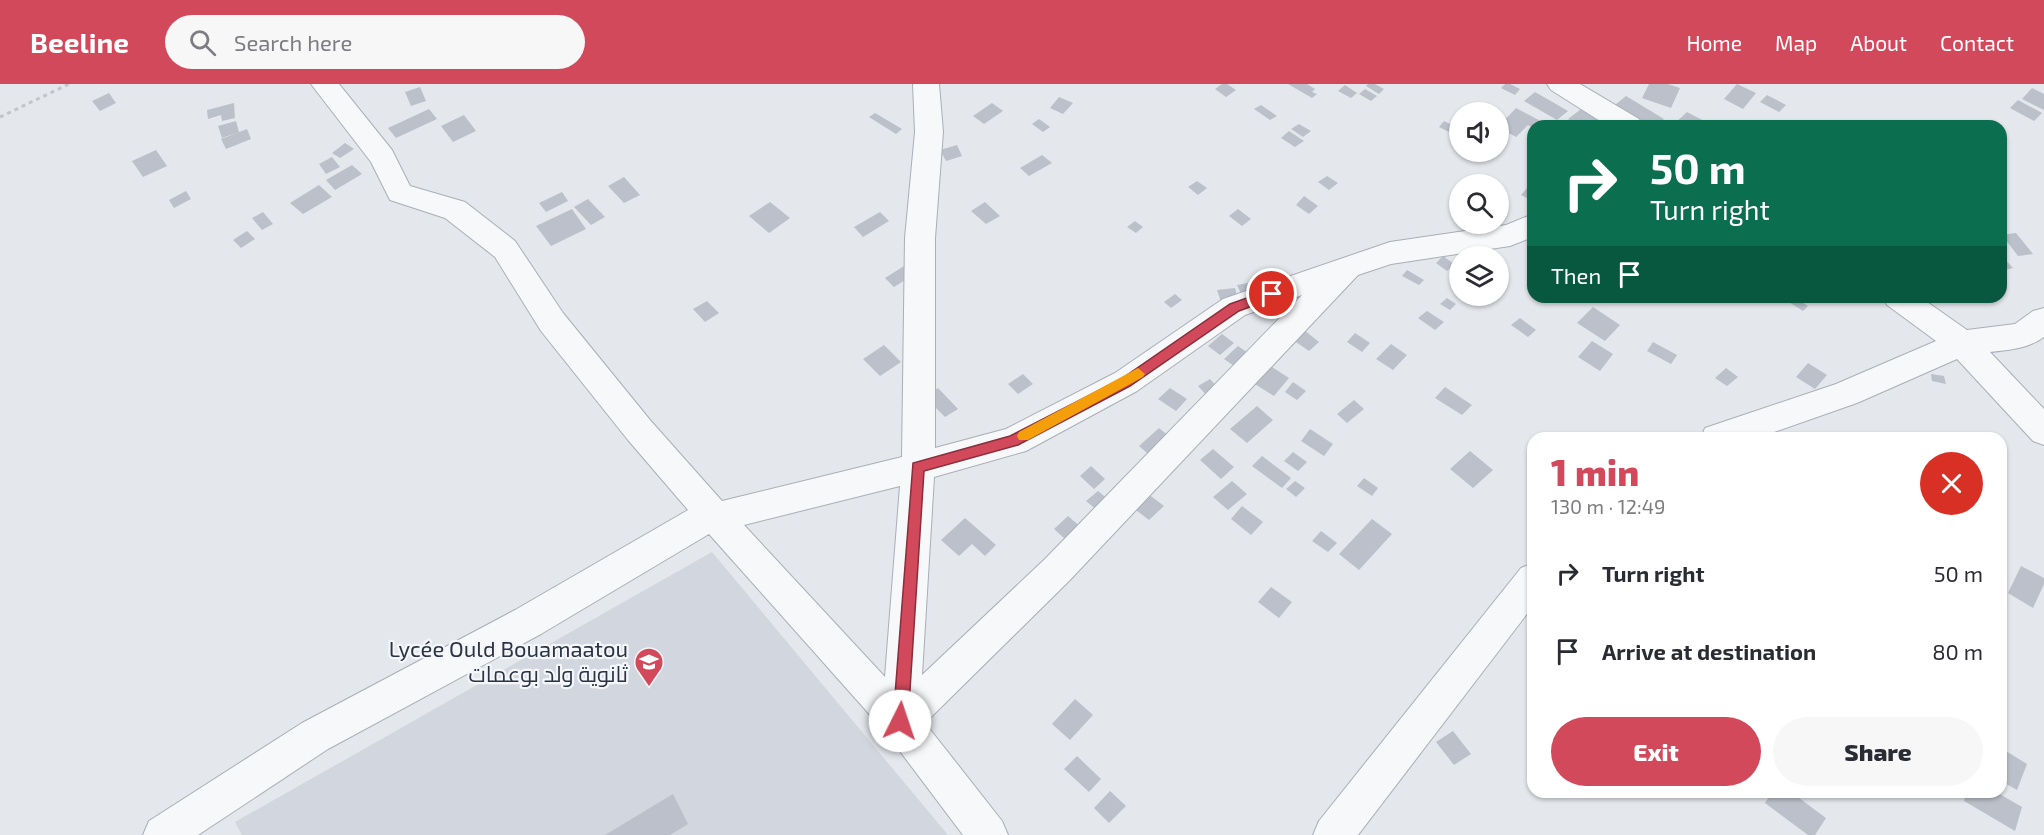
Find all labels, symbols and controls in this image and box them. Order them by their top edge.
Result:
search box [165,15,585,69]
text: Beeline [30,25,129,59]
icon: search [186,26,219,59]
text: Search here [234,29,352,55]
text: Home [1686,30,1742,55]
text: Map [1775,30,1817,55]
text: About [1850,30,1907,55]
text: Contact [1940,30,2014,55]
map controls [1449,102,1509,306]
button: sound [1449,102,1509,162]
text: 50 m [1650,142,1746,192]
icon: right [1551,144,1629,222]
button: search [1449,174,1509,234]
text: Turn right [1650,193,1770,225]
button: layers [1449,246,1509,306]
icon: arrive [1613,258,1646,291]
text: Then [1551,262,1601,288]
pin [1246,268,1297,319]
icon: arrive [1255,277,1288,310]
text: 1 min [1551,450,1639,493]
button: close [1920,452,1983,515]
text: 130 m · 12:49 [1551,494,1665,518]
icon: right [1551,557,1584,590]
text: Turn right [1602,560,1704,586]
text: 50 m [1934,560,1983,586]
place label: Lycée Ould Bouamaatou ثانوية ولد بوعمات [389,635,628,687]
icon: arrive [1551,635,1584,668]
text: Arrive at destination [1602,638,1816,664]
text: 80 m [1932,638,1983,664]
school or university icon: Lycée Ould Bouamaatou ثانوية ولد بوعمات [633,646,665,688]
position arrow [868,689,932,753]
button: Exit [1551,717,1761,786]
button: Share [1773,717,1983,786]

